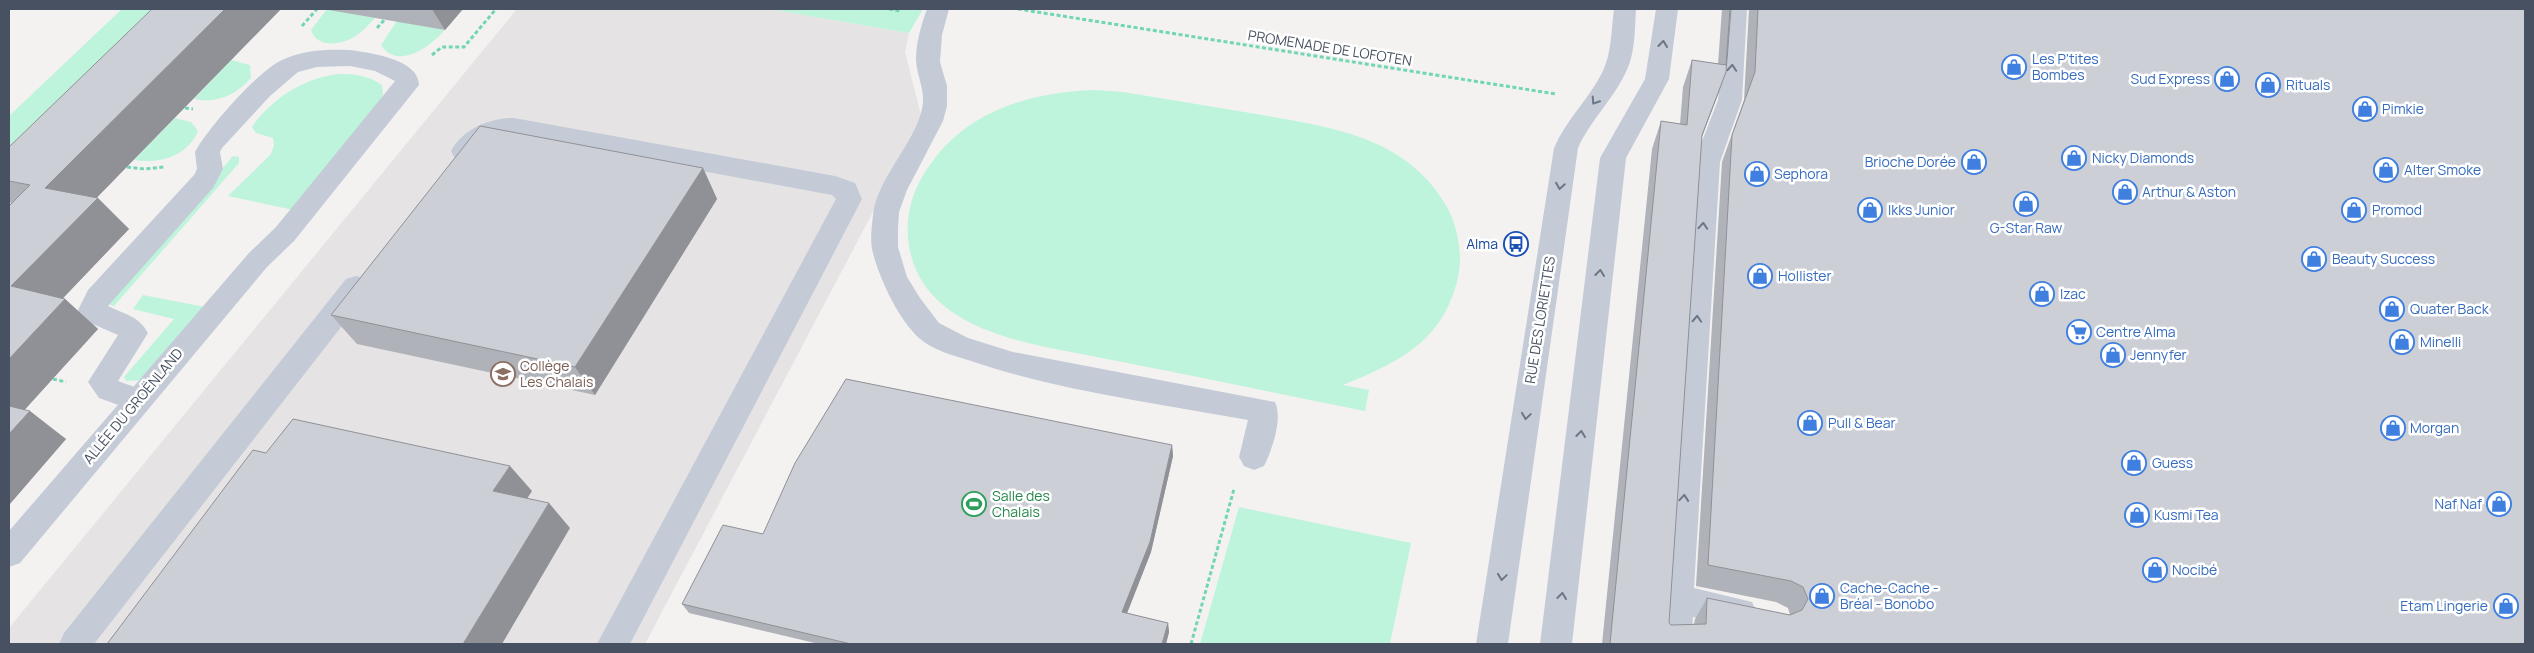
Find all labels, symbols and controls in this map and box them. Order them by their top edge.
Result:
street label: PROMENADE DE LOFOTEN [1247,25,1413,70]
one-way arrow [1657,40,1668,48]
place label: Les P'tites Bombes [2032,49,2099,84]
shop icon: Les P'tites Bombes [2001,54,2027,80]
one-way arrow [1727,63,1738,71]
shop icon: Sud Express [2214,66,2240,92]
place label: Sud Express [2131,69,2210,88]
shop icon: Rituals [2255,72,2281,98]
place label: Rituals [2286,75,2330,94]
one-way arrow [1592,96,1601,105]
shop icon: Pimkie [2352,96,2378,122]
place label: Pimkie [2382,99,2424,118]
shop icon: Nicky Diamonds [2061,145,2087,171]
place label: Nicky Diamonds [2092,148,2194,167]
shop icon: Brioche Dorée [1961,149,1987,175]
place label: Brioche Dorée [1865,152,1956,171]
shop icon: Alter Smoke [2373,157,2399,183]
place label: Alter Smoke [2404,160,2481,179]
shop icon: Sephora [1744,161,1770,187]
place label: Sephora [1774,164,1828,183]
shop icon: Arthur & Aston [2112,179,2138,205]
one-way arrow [1556,182,1566,190]
place label: Arthur & Aston [2142,182,2236,201]
shop icon: G-Star Raw [2013,191,2039,217]
shop icon: Ikks Junior [1857,197,1883,223]
shop icon: Promod [2341,197,2367,223]
place label: Ikks Junior [1888,200,1955,219]
place label: Promod [2372,200,2422,219]
place label: G-Star Raw [1990,218,2063,237]
one-way arrow [1697,222,1708,230]
bus stop icon: Alma [1503,231,1529,257]
place label: Alma [1466,234,1498,253]
shop icon: Beauty Success [2301,246,2327,272]
place label: Beauty Success [2332,249,2435,268]
street label: RUE DES LORIETTES [1520,255,1559,385]
shop icon: Hollister [1747,263,1773,289]
place label: Hollister [1778,266,1832,285]
one-way arrow [1594,269,1605,277]
shop icon: Izac [2029,281,2055,307]
place label: Izac [2060,284,2086,303]
shop icon: Quater Back [2379,296,2405,322]
place label: Quater Back [2410,299,2490,318]
one-way arrow [1692,315,1703,323]
supermarket icon: Centre Alma [2066,319,2092,345]
place label: Centre Alma [2096,322,2176,341]
shop icon: Minelli [2389,329,2415,355]
place label: Minelli [2420,332,2461,351]
shop icon: Jennyfer [2100,342,2126,368]
street label: ALLÉE DU GROËNLAND [79,344,187,467]
place label: Jennyfer [2130,345,2187,364]
place label: Collège Les Chalais [520,356,593,391]
school or university icon: Collège Les Chalais [490,361,516,387]
shop icon: Pull & Bear [1797,410,1823,436]
one-way arrow [1521,412,1531,420]
place label: Pull & Bear [1828,413,1895,432]
shop icon: Morgan [2380,415,2406,441]
place label: Morgan [2410,418,2459,437]
one-way arrow [1575,430,1586,438]
shop icon: Guess [2121,450,2147,476]
place label: Guess [2152,453,2193,472]
place label: Salle des Chalais [992,486,1050,521]
sports icon: Salle des Chalais [961,491,987,517]
shop icon: Naf Naf [2486,491,2512,517]
one-way arrow [1679,494,1690,502]
place label: Naf Naf [2435,494,2482,513]
shop icon: Kusmi Tea [2124,502,2150,528]
place label: Kusmi Tea [2154,505,2218,524]
shop icon: Nocibé [2142,557,2168,583]
place label: Nocibé [2172,560,2217,579]
one-way arrow [1497,572,1507,581]
place label: Cache-Cache - Bréal - Bonobo [1840,578,1939,613]
shop icon: Cache-Cache - Bréal - Bonobo [1809,583,1835,609]
one-way arrow [1556,592,1567,600]
shop icon: Etam Lingerie [2493,593,2519,619]
place label: Etam Lingerie [2400,596,2488,615]

